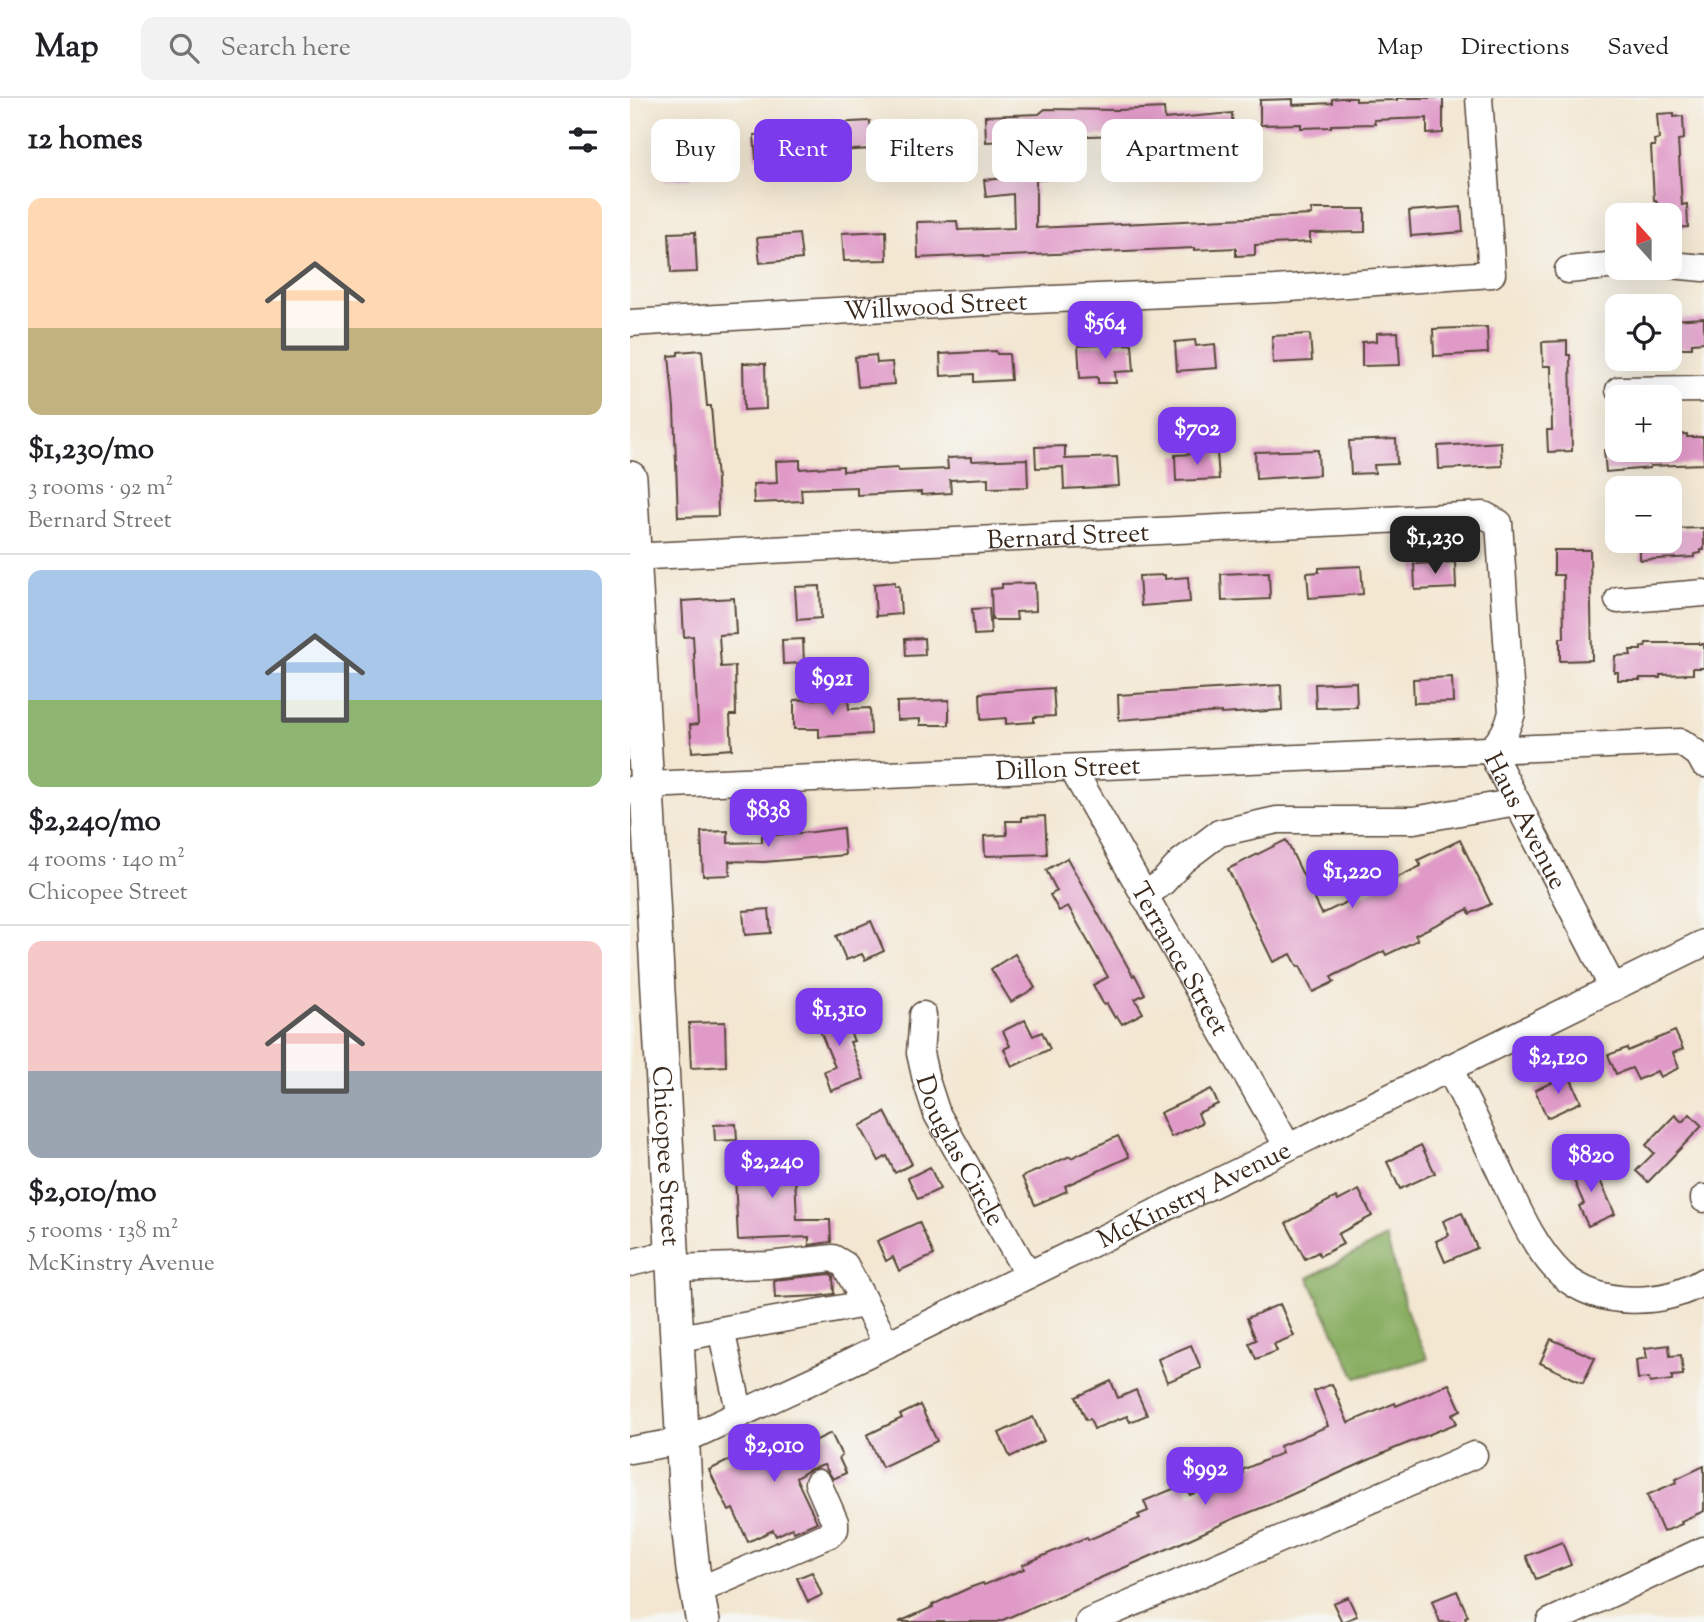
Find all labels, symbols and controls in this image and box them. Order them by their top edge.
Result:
search box [141,17,631,80]
text: Map [35,24,99,72]
icon: search [165,29,203,67]
text: Search here [221,30,351,67]
text: Map [1377,31,1423,65]
text: Directions [1461,31,1569,65]
text: Saved [1607,31,1669,65]
text: 12 homes [28,119,143,162]
chip: Buy [651,119,740,182]
chip: Rent [754,119,852,182]
chip: Filters [866,119,978,182]
chip: New [992,119,1087,182]
chip: Apartment [1101,119,1263,182]
icon: filters [564,121,602,159]
north arrow [1605,203,1682,280]
map controls [1605,203,1682,553]
icon: home [252,243,378,369]
street label: Willwood Street [843,284,1028,331]
button: locate [1605,294,1682,371]
pin: $564 [1064,302,1146,361]
text: $564 [1084,307,1126,340]
button: + [1605,385,1682,462]
pin: $702 [1156,408,1238,467]
text: $702 [1174,413,1220,446]
text: $1,230/mo [28,429,154,472]
text: 3 rooms · 92 m² [28,472,173,505]
button: − [1605,476,1682,553]
text: Bernard Street [28,505,172,538]
street label: Bernard Street [986,515,1150,560]
pin: $1,230 [1378,517,1492,576]
text: $1,230 [1406,522,1464,555]
icon: home [252,615,378,741]
pin: $921 [791,658,873,717]
text: $921 [811,663,853,696]
street label: Haus Avenue [1473,747,1575,897]
street label: Dillon Street [995,749,1141,791]
pin: $838 [727,790,809,849]
text: $838 [746,795,790,828]
text: $2,240/mo [28,801,161,844]
text: 4 rooms · 140 m² [28,844,185,877]
pin: $1,220 [1295,850,1409,910]
text: $1,220 [1322,856,1382,889]
street label: Terrance Street [1120,876,1237,1043]
text: Chicopee Street [28,877,188,910]
icon: home [252,986,378,1112]
pin: $1,310 [782,988,896,1048]
text: $1,310 [812,994,866,1027]
pin: $2,120 [1501,1037,1615,1096]
text: $2,120 [1528,1042,1588,1075]
street label: Chicopee Street [641,1065,688,1247]
street label: Douglas Circle [905,1071,1013,1234]
street label: McKinstry Avenue [1092,1133,1298,1259]
pin: $820 [1550,1134,1632,1194]
pin: $2,240 [715,1140,829,1200]
text: $820 [1568,1140,1614,1173]
text: $2,240 [740,1146,804,1179]
text: $2,010/mo [28,1172,157,1215]
text: 5 rooms · 138 m² [28,1215,179,1248]
text: McKinstry Avenue [28,1248,215,1281]
pin: $2,010 [717,1424,831,1484]
text: $2,010 [744,1430,804,1463]
pin: $992 [1164,1448,1246,1507]
text: $992 [1182,1453,1228,1486]

